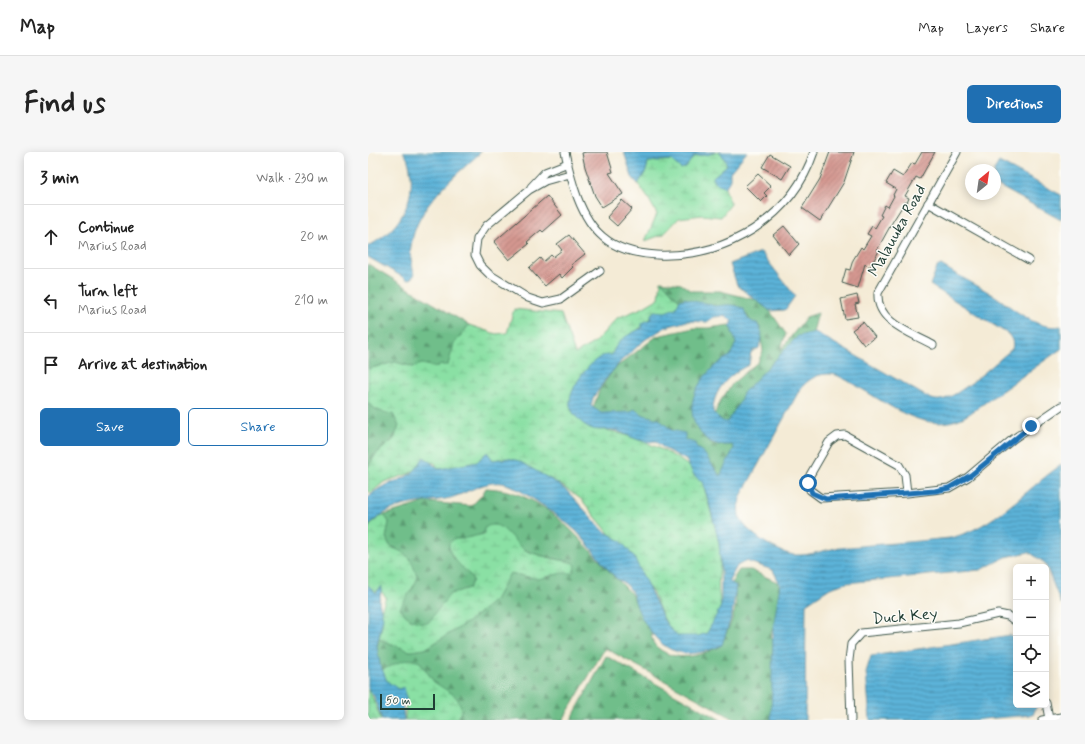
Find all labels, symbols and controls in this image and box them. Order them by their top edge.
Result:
text: Map [20,15,55,40]
text: Map [918,19,944,37]
text: Layers [966,19,1008,37]
text: Share [1030,19,1065,37]
button: Directions [967,85,1061,123]
text: Find us [24,86,105,123]
north arrow [965,164,1001,200]
text: 3 min [40,167,79,189]
text: Walk · 230 m [256,170,328,187]
street label: Malauuka Road [863,181,931,280]
text: Continue [78,218,134,238]
icon: ahead [40,226,62,248]
text: 20 m [300,228,328,245]
text: Marius Road [78,238,147,255]
text: Turn left [78,282,138,302]
icon: left [40,290,62,312]
text: 210 m [294,292,328,309]
text: Marius Road [78,302,147,319]
icon: arrive [40,354,62,376]
text: Arrive at destination [78,355,207,375]
button: Save [40,408,180,446]
button: Share [188,408,328,446]
route end [1022,417,1040,435]
route start [799,474,817,492]
map controls [1013,564,1049,708]
button: + [1013,564,1049,600]
button: − [1013,600,1049,636]
street label: Duck Key [872,603,939,630]
button: locate [1013,636,1049,672]
button: layers [1013,672,1049,708]
scale bar [380,692,435,711]
text: 50 m [386,694,411,708]

